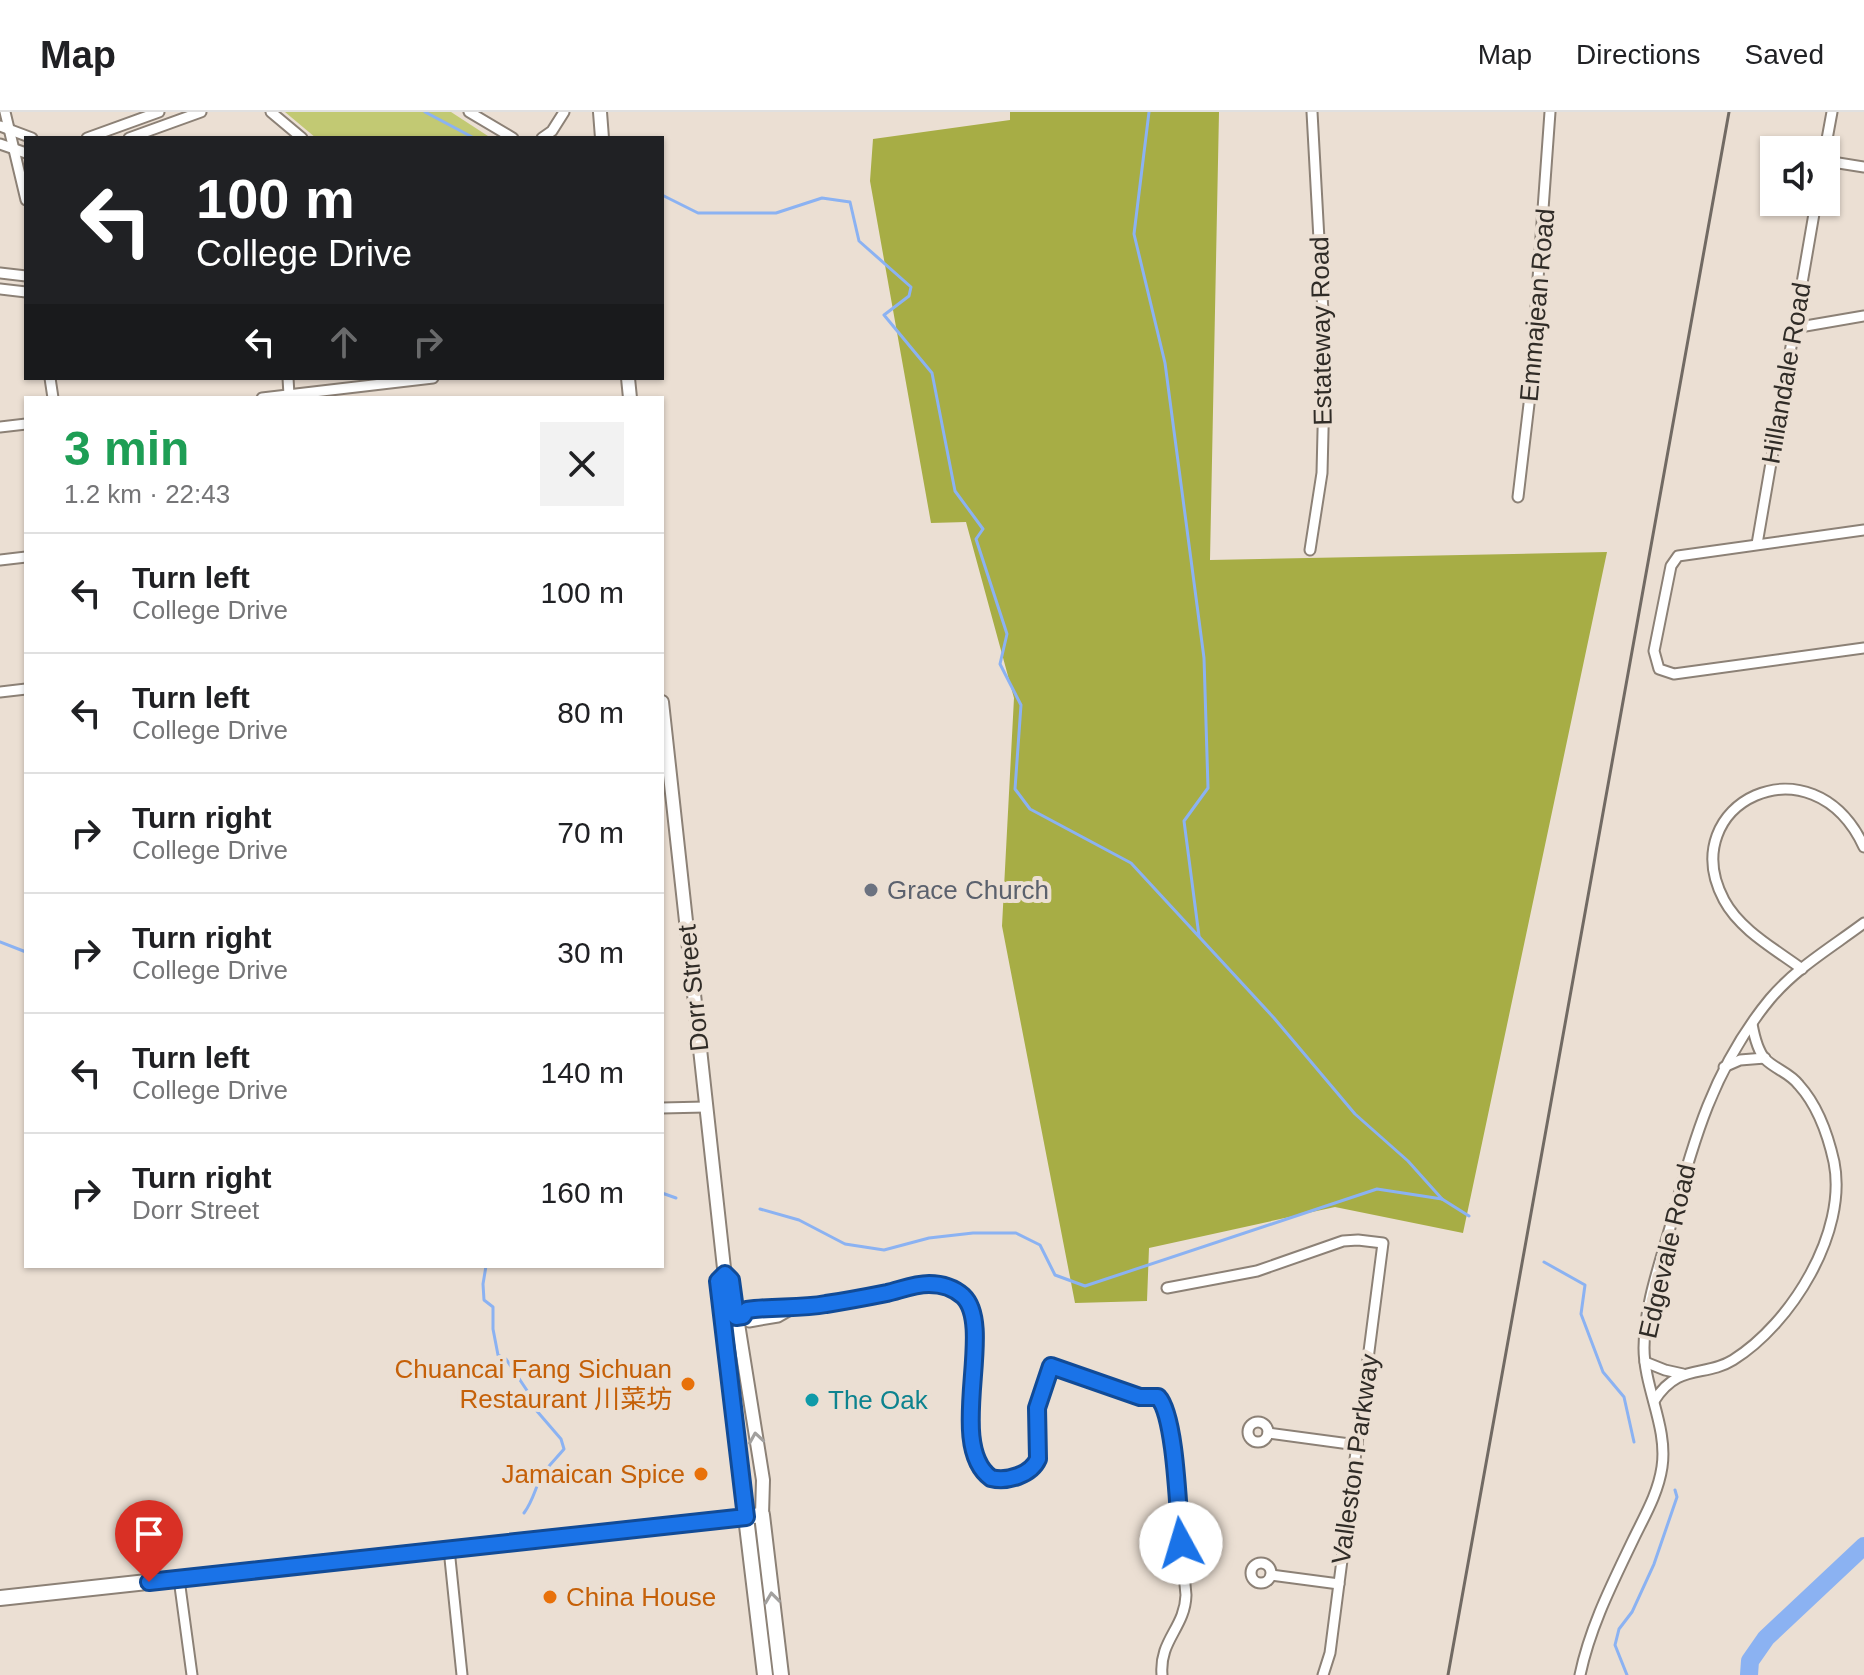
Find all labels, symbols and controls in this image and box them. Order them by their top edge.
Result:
text: Map [40,34,116,76]
text: Map [1478,39,1532,70]
text: Directions [1576,39,1701,70]
text: Saved [1745,39,1824,70]
map controls [1760,136,1840,216]
button: sound [1760,136,1840,216]
text: 100 m [196,167,355,230]
icon: left [64,168,168,272]
street label: Emmajean Road [1514,207,1560,403]
text: College Drive [196,233,412,274]
street label: Estateway Road [1304,236,1338,426]
street label: Hillandale Road [1755,280,1817,466]
icon: left [238,320,282,364]
icon: ahead [322,320,366,364]
icon: right [406,320,450,364]
text: 3 min [64,422,189,475]
button: close [540,422,624,506]
text: 1.2 km · 22:43 [64,479,230,509]
text: Turn left [132,561,250,594]
icon: left [64,571,108,615]
text: 100 m [541,576,624,609]
text: College Drive [132,595,288,625]
text: Turn left [132,681,250,714]
icon: left [64,691,108,735]
text: 80 m [557,696,624,729]
text: College Drive [132,715,288,745]
text: Turn right [132,801,271,834]
icon: right [64,811,108,855]
text: 70 m [557,816,624,849]
text: College Drive [132,835,288,865]
place label: Grace Church [887,875,1049,905]
marker: Grace Church [862,881,880,899]
text: Turn right [132,921,271,954]
street label: Dorr Street [671,922,715,1053]
icon: right [64,931,108,975]
text: 30 m [557,936,624,969]
text: College Drive [132,955,288,985]
text: Turn left [132,1041,250,1074]
icon: left [64,1051,108,1095]
text: 140 m [541,1056,624,1089]
text: College Drive [132,1075,288,1105]
text: Turn right [132,1161,271,1194]
street label: Edgevale Road [1632,1161,1702,1341]
icon: right [64,1171,108,1215]
text: 160 m [541,1176,624,1209]
text: Dorr Street [132,1195,259,1225]
street label: Valleston Parkway [1325,1352,1385,1566]
place label: Chuancai Fang Sichuan Restaurant 川菜坊 [394,1354,672,1414]
marker: Chuancai Fang Sichuan Restaurant 川菜坊 [679,1375,697,1393]
place label: The Oak [828,1385,929,1415]
marker: The Oak [803,1391,821,1409]
one-way arrow [749,1432,766,1445]
place label: Jamaican Spice [501,1459,685,1489]
marker: Jamaican Spice [692,1465,710,1483]
pin [115,1500,183,1582]
position arrow [1139,1501,1223,1585]
icon: arrive [127,1512,171,1556]
place label: China House [566,1582,716,1612]
marker: China House [541,1588,559,1606]
one-way arrow [764,1591,781,1604]

